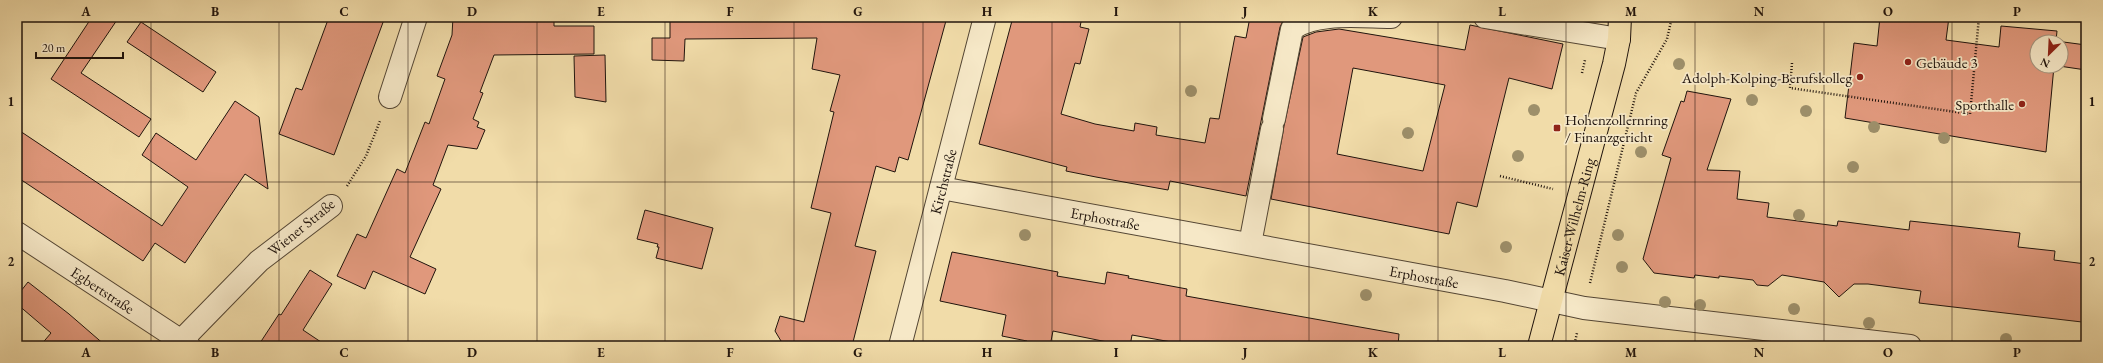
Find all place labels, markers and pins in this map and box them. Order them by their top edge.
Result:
place label: Gebäude 3 [1916,53,1978,72]
marker: Gebäude 3 [1903,57,1913,67]
place label: Adolph-Kolping-Berufskolleg [1681,68,1852,87]
marker: Adolph-Kolping-Berufskolleg [1855,72,1865,82]
place label: Sporthalle [1955,95,2014,114]
marker: Sporthalle [2017,99,2027,109]
place label: Hohenzollernring / Finanzgericht [1565,110,1668,146]
marker: Hohenzollernring / Finanzgericht [1552,123,1562,133]

